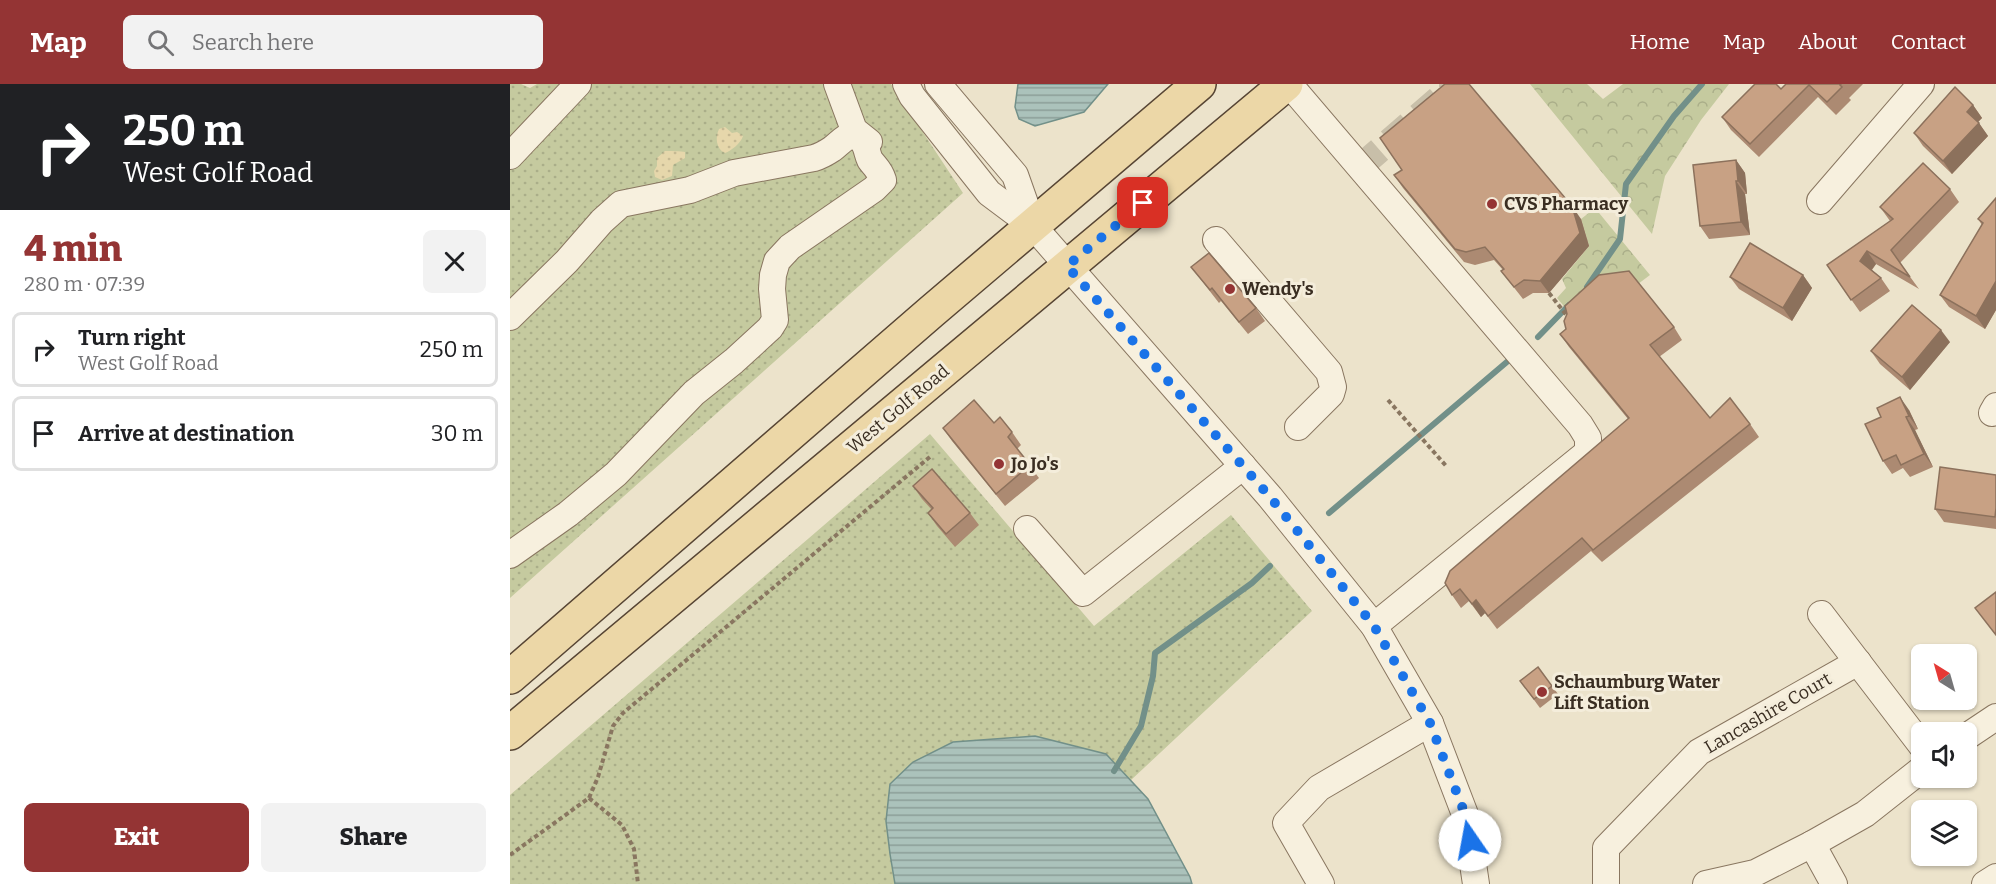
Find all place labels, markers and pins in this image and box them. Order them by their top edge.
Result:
pin [1117,177,1168,228]
place label: CVS Pharmacy [1504,193,1629,215]
marker: CVS Pharmacy [1485,197,1499,211]
place label: Wendy's [1242,278,1314,300]
marker: Wendy's [1223,282,1237,296]
place label: Jo Jo's [1010,453,1059,475]
marker: Jo Jo's [992,457,1006,471]
place label: Schaumburg Water Lift Station [1554,671,1721,714]
marker: Schaumburg Water Lift Station [1535,685,1549,699]

